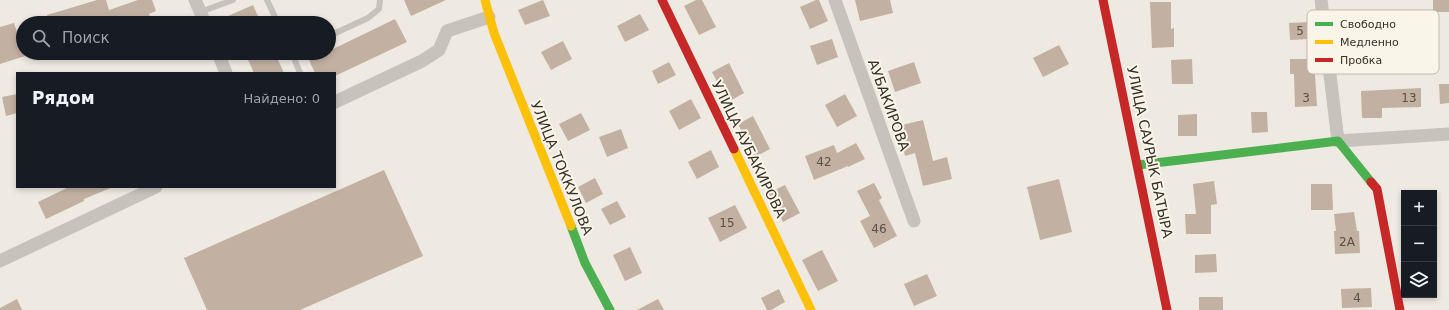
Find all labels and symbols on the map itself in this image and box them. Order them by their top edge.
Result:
legend [1307,10,1439,74]
text: Свободно [1340,18,1396,31]
house number: 5 [1296,24,1304,38]
text: Медленно [1340,36,1399,49]
text: Пробка [1340,54,1382,67]
street label: АУБАКИРОВА [865,57,913,153]
street label: УЛИЦА САУРЫК БАТЫРА [1124,64,1176,240]
street label: УЛИЦА АУБАКИРОВА [709,78,789,221]
house number: 3 [1302,91,1310,105]
house number: 13 [1401,91,1417,105]
street label: УЛИЦА ТОККУЛОВА [528,99,596,238]
house number: 42 [816,155,832,169]
house number: 15 [719,216,735,230]
house number: 46 [871,222,887,236]
house number: 2А [1339,235,1356,249]
house number: 4 [1353,291,1361,305]

